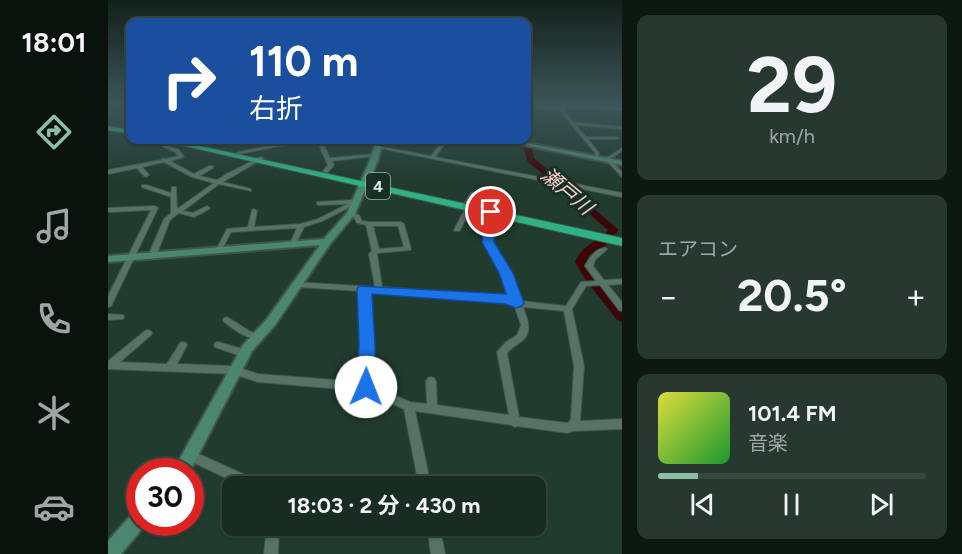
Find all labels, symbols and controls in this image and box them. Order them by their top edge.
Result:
text: 18:01 [22,26,86,59]
text: 110 m [249,36,358,87]
text: 29 [747,38,837,132]
icon: right [150,42,228,120]
text: 右折 [249,92,303,125]
icon: directions [33,111,75,153]
text: km/h [769,124,815,148]
water label: 瀬戸川 [536,163,599,221]
road number: 4 [366,173,390,199]
pin [465,186,516,237]
icon: arrive [474,195,507,228]
icon: music [33,205,75,247]
text: エアコン [658,237,738,261]
text: 20.5° [737,268,847,322]
text: − [658,277,679,316]
text: + [905,277,926,316]
icon: phone [33,298,75,340]
position arrow [334,355,398,419]
icon: climate [33,392,75,434]
text: 101.4 FM [748,400,836,427]
text: 音楽 [748,431,788,455]
speed limit sign: 30 [126,458,204,536]
icon: car [33,486,75,528]
icon: previous [686,488,719,521]
icon: pause [775,488,808,521]
icon: next [865,488,898,521]
text: 18:03 · 2 分 · 430 m [287,492,481,519]

